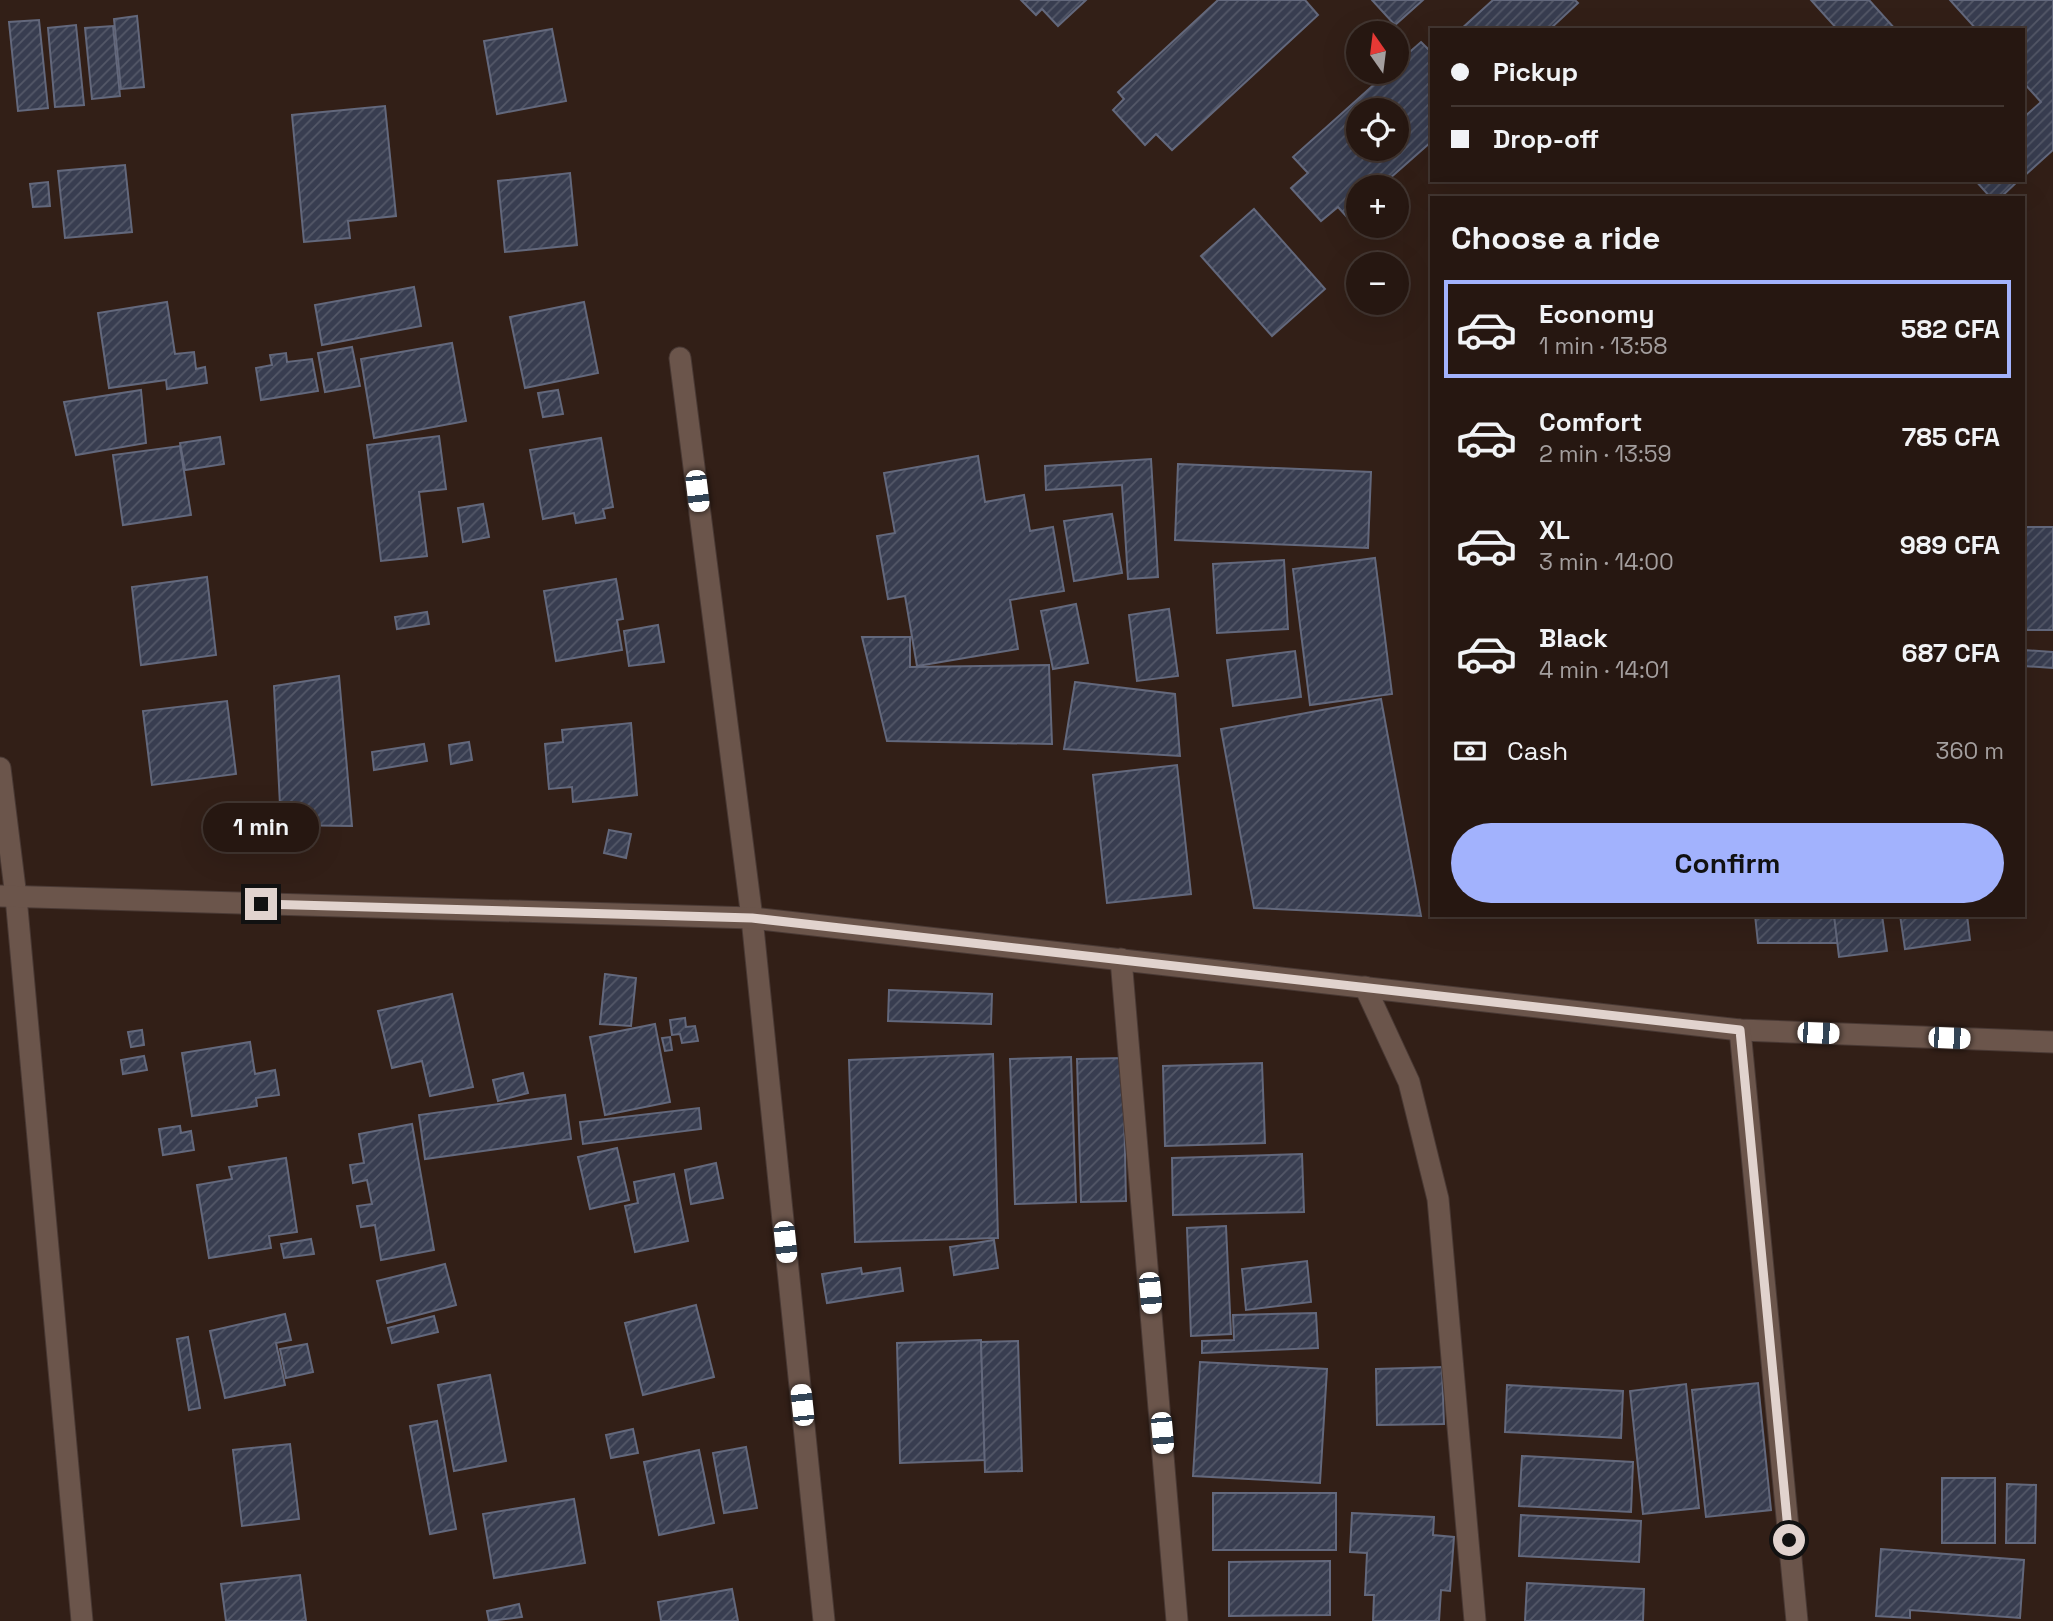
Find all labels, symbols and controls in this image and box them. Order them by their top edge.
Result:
north arrow [1346,21,1409,84]
map controls [1346,21,1409,315]
text: Pickup [1493,55,1578,89]
button: locate [1346,98,1409,161]
text: Drop-off [1493,122,1599,156]
button: + [1346,175,1409,238]
text: Choose a ride [1451,218,1661,258]
button: − [1346,252,1409,315]
text: Economy [1539,297,1655,331]
icon: car [1455,298,1518,361]
text: 582 CFA [1901,312,2000,346]
text: 1 min · 13:58 [1539,331,1668,361]
text: Comfort [1539,405,1642,439]
icon: car [1455,406,1518,469]
text: 785 CFA [1902,420,2000,454]
text: 2 min · 13:59 [1539,439,1672,469]
car [685,469,710,513]
text: XL [1539,513,1570,547]
icon: car [1455,514,1518,577]
text: 989 CFA [1900,528,2000,562]
text: 3 min · 14:00 [1539,547,1674,577]
text: Black [1539,621,1608,655]
icon: car [1455,622,1518,685]
text: 687 CFA [1902,636,2000,670]
text: 4 min · 14:01 [1539,655,1669,685]
icon: cash [1451,732,1489,770]
text: Cash [1507,734,1568,768]
text: 360 m [1936,736,2004,766]
callout: 1 min [203,802,319,852]
text: 1 min [233,812,289,842]
button: Confirm [1451,823,2004,903]
route end [245,888,277,920]
car [1797,1022,1840,1044]
car [1928,1027,1971,1049]
car [773,1220,798,1264]
car [1138,1271,1163,1315]
car [790,1383,815,1427]
car [1150,1411,1175,1455]
route start [1773,1524,1805,1556]

